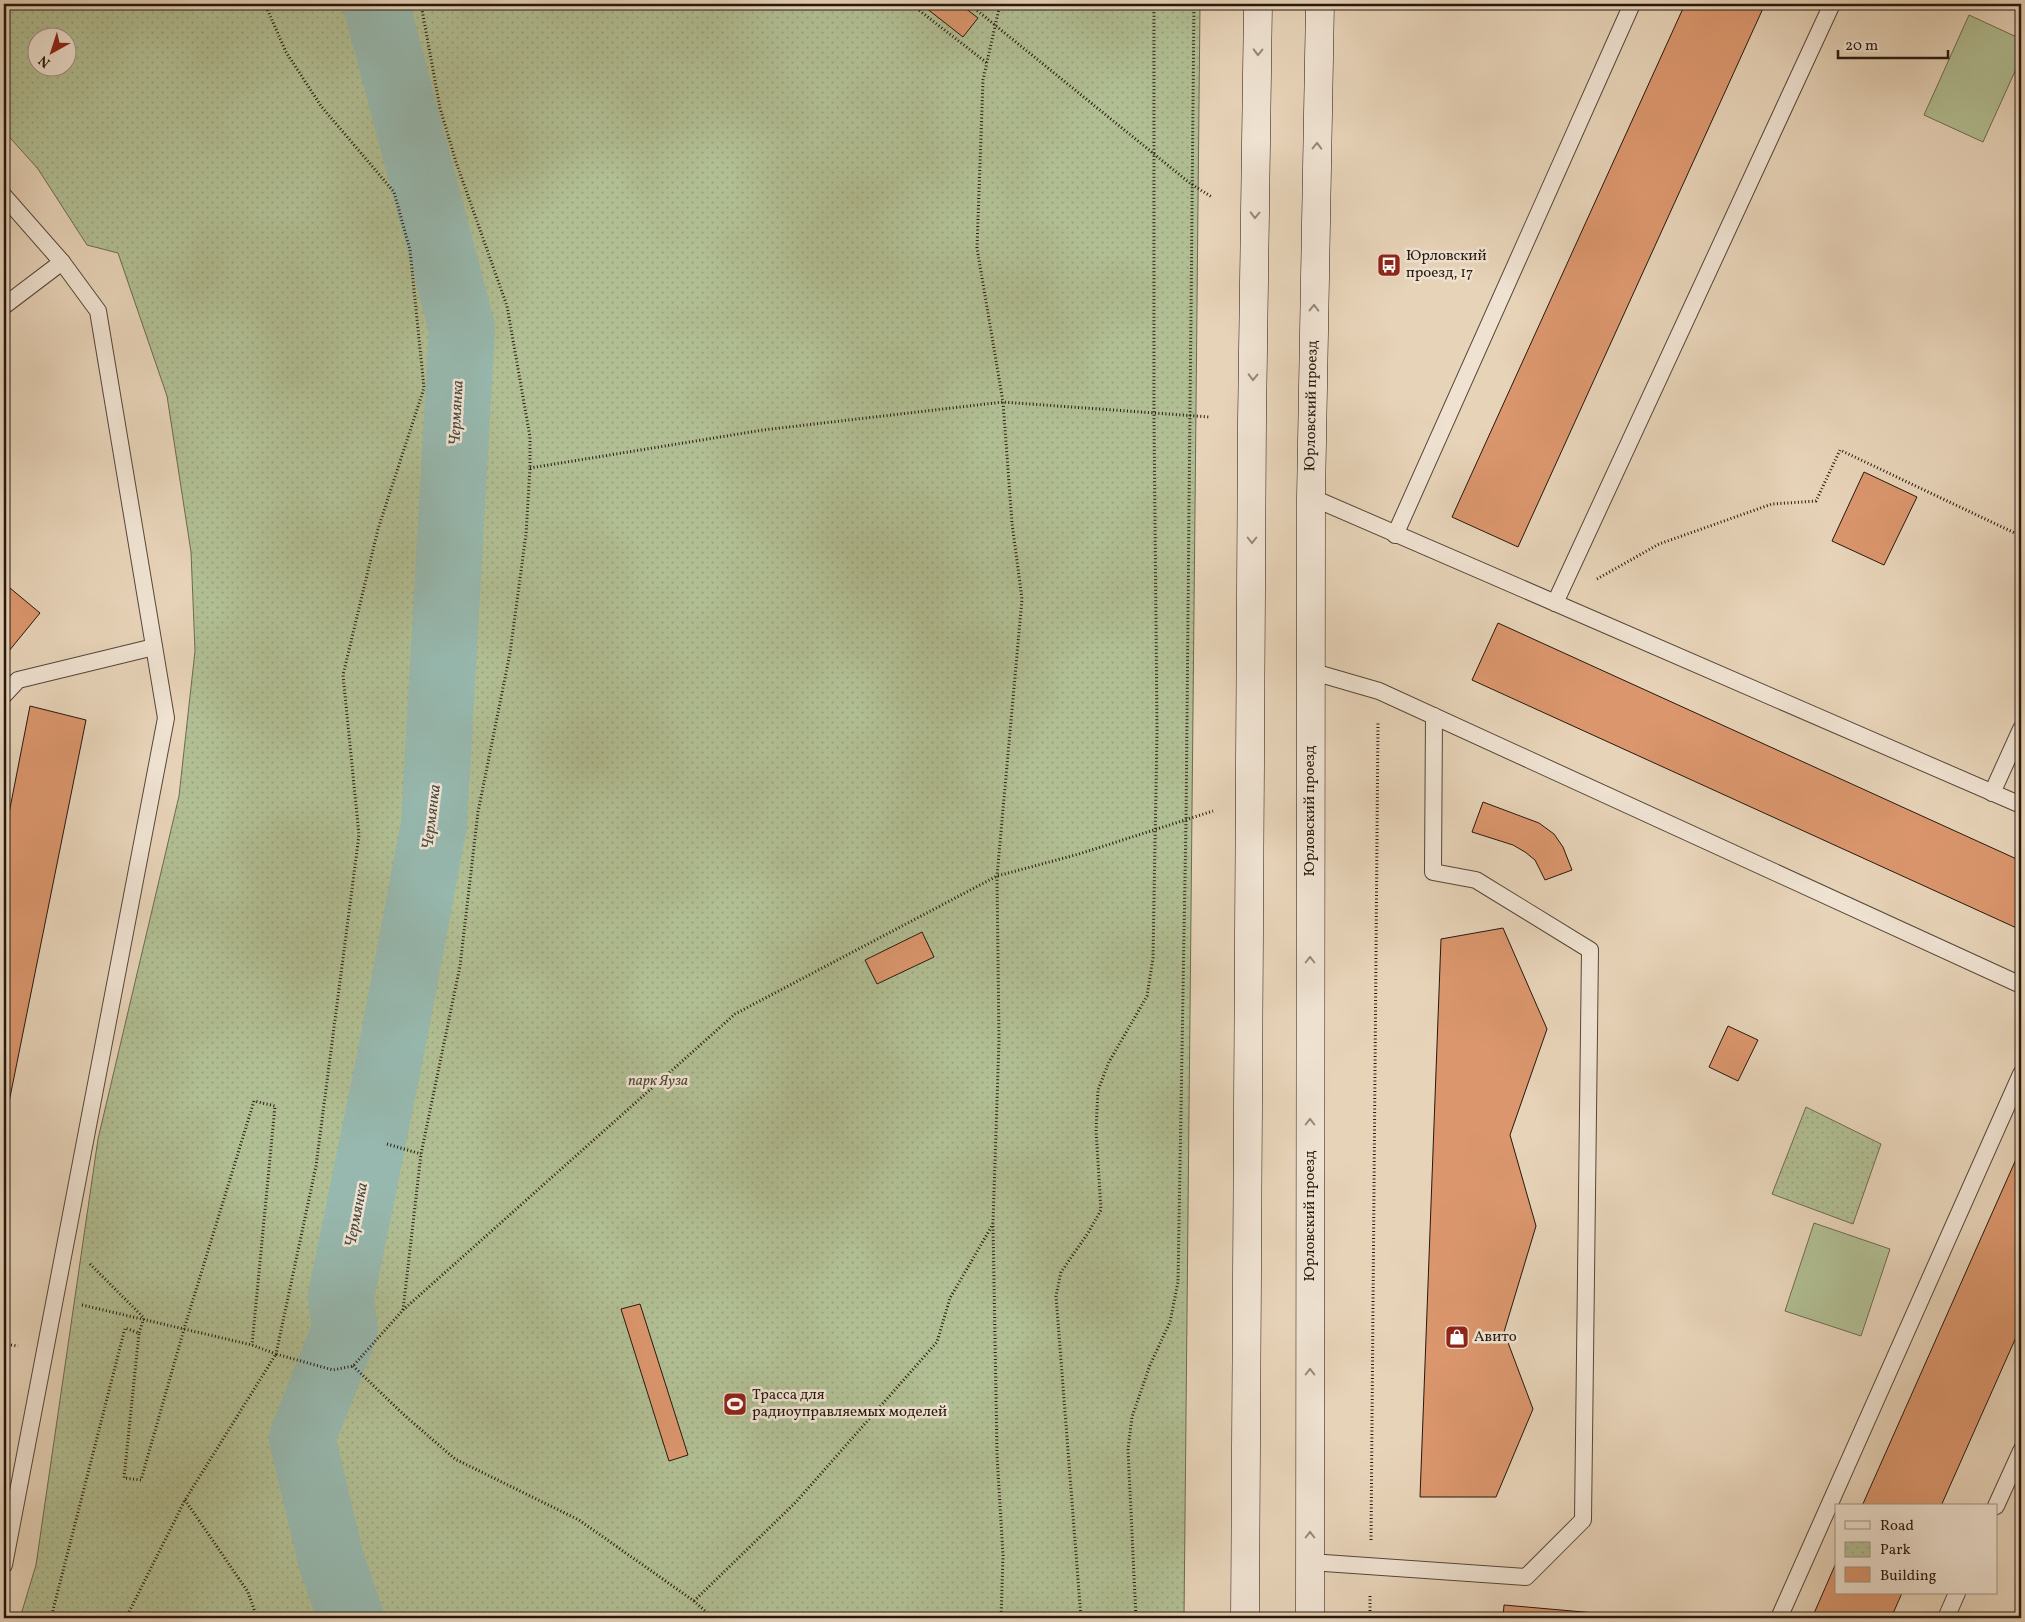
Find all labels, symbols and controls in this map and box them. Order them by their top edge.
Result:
north arrow [28,28,78,78]
scale bar [1838,28,1948,60]
text: 20 m [1845,36,1878,57]
one-way arrow [1253,49,1263,57]
text: N [35,50,55,72]
one-way arrow [1312,142,1322,150]
one-way arrow [1250,212,1260,219]
place label: Юрловский проезд, 17 [1406,246,1487,284]
bus stop icon: Юрловский проезд, 17 [1376,252,1402,278]
one-way arrow [1309,304,1319,312]
street label: Юрловский проезд [1300,340,1324,472]
one-way arrow [1248,374,1258,382]
water label: Чермянка [444,379,470,446]
one-way arrow [1247,536,1257,544]
street label: Юрловский проезд [1300,745,1321,876]
water label: Чермянка [417,783,447,851]
one-way arrow [1305,955,1315,963]
park label: парк Яуза [628,1071,688,1092]
one-way arrow [1305,1118,1315,1126]
street label: Юрловский проезд [1300,1150,1321,1281]
water label: Чермянка [340,1180,374,1249]
shop icon: Авито [1444,1324,1470,1350]
place label: Авито [1474,1327,1517,1348]
one-way arrow [1305,1368,1315,1376]
place label: Трасса для радиоуправляемых моделей [752,1385,947,1423]
sports icon: Трасса для радиоуправляемых моделей [722,1391,748,1417]
legend [1835,1504,1998,1594]
text: Road [1880,1516,1914,1537]
one-way arrow [1305,1530,1315,1538]
text: Park [1880,1540,1911,1561]
text: Building [1880,1566,1937,1587]

